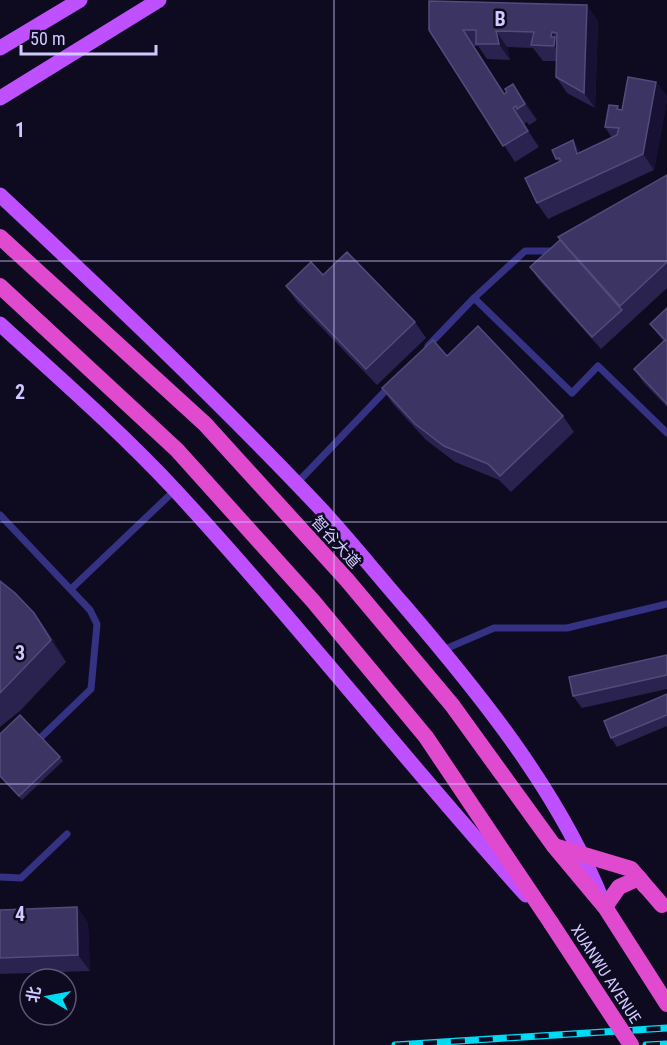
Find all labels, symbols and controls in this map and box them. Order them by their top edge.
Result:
text: B [494,7,506,31]
scale bar [21,18,156,56]
text: 50 m [30,28,65,49]
text: 1 [15,118,25,142]
text: 2 [15,380,25,404]
street label: 智谷大道 [308,512,364,572]
text: 3 [15,641,25,665]
text: 4 [15,902,25,926]
street label: XUANWU AVENUE [567,921,645,1027]
north arrow [18,967,78,1027]
text: 北 [23,985,44,1004]

